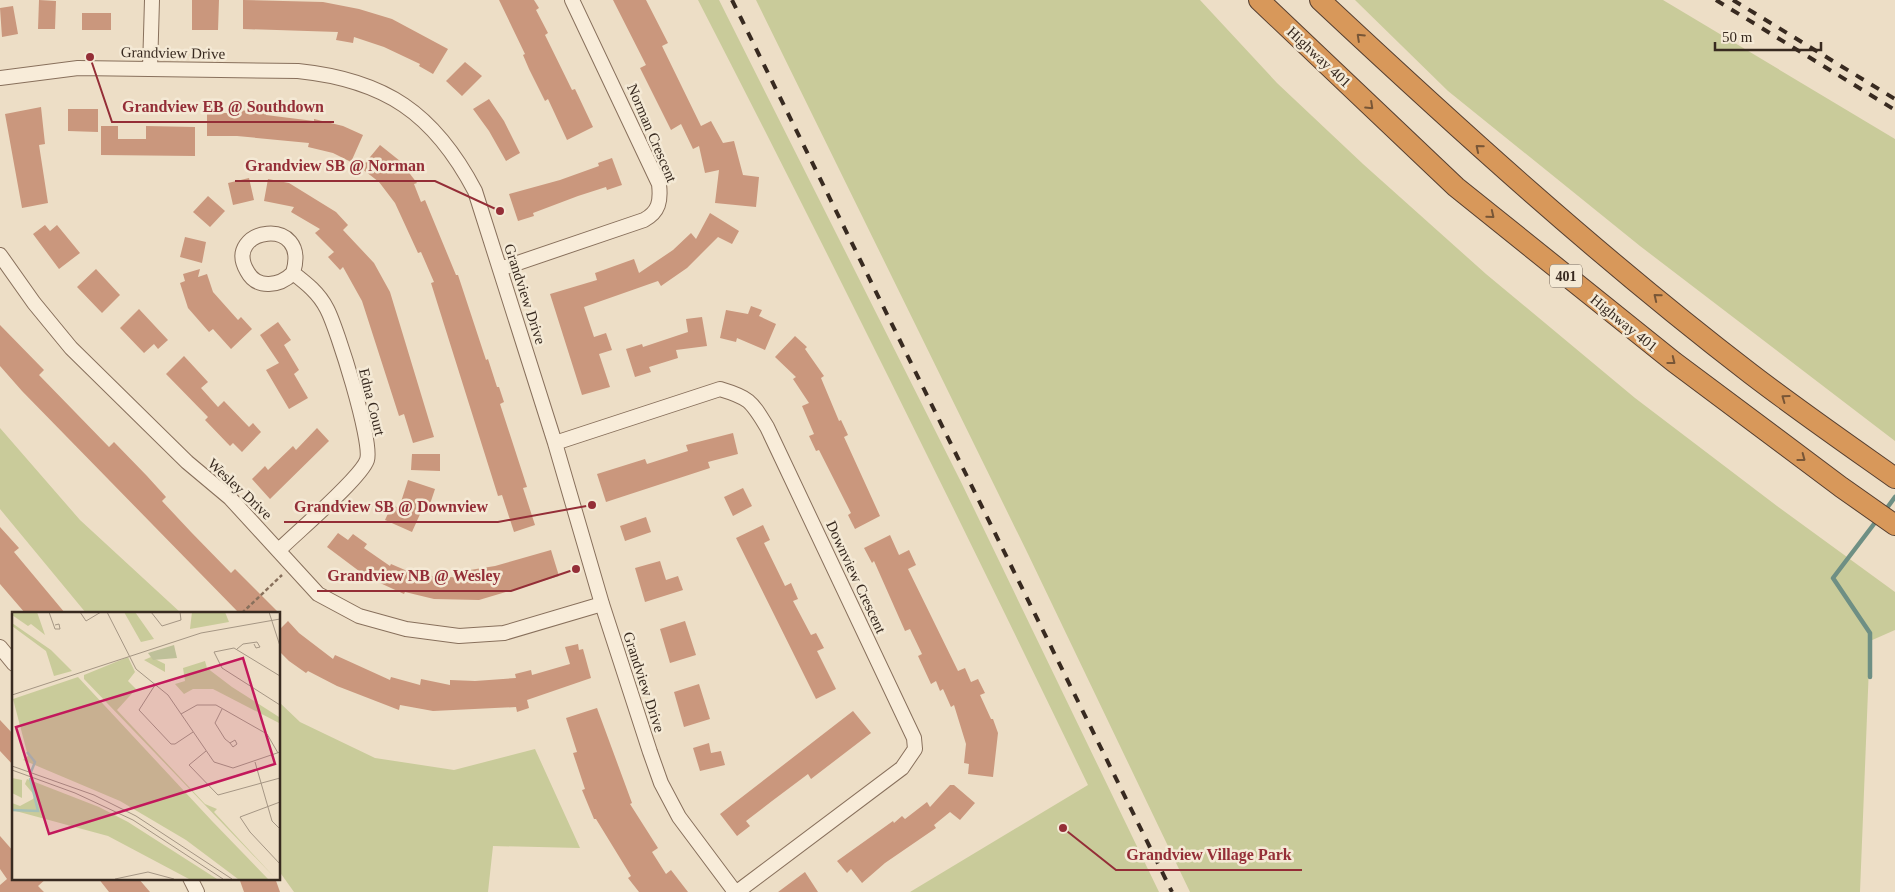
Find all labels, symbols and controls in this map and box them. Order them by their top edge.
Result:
scale bar [1715,20,1821,52]
street label: Highway 401 [1284,23,1354,91]
text: 50 m [1722,29,1753,45]
one-way arrow [1357,34,1366,43]
street label: Grandview Drive [121,44,226,62]
street label: Norman Crescent [624,81,680,185]
callout: Grandview EB @ Southdown [112,91,334,122]
text: Grandview EB @ Southdown [122,98,324,116]
one-way arrow [1365,100,1374,109]
one-way arrow [1476,144,1485,153]
callout: Grandview SB @ Norman [235,150,435,181]
text: Grandview SB @ Norman [245,157,425,175]
one-way arrow [1485,209,1494,218]
street label: Grandview Drive [501,242,549,347]
road number: 401 [1550,264,1582,288]
street label: Highway 401 [1587,291,1661,355]
one-way arrow [1654,294,1663,303]
one-way arrow [1666,355,1675,363]
street label: Edna Court [356,367,388,438]
one-way arrow [1781,395,1791,404]
one-way arrow [1796,452,1806,461]
street label: Wesley Drive [205,455,276,523]
callout: Grandview SB @ Downview [284,491,498,522]
text: Grandview SB @ Downview [294,498,488,516]
street label: Downview Crescent [823,518,889,636]
callout: Grandview NB @ Wesley [317,560,511,591]
text: Grandview NB @ Wesley [327,567,501,585]
inset map [12,612,280,880]
street label: Grandview Drive [620,630,668,735]
callout: Grandview Village Park [1116,839,1302,870]
text: Grandview Village Park [1126,846,1292,864]

